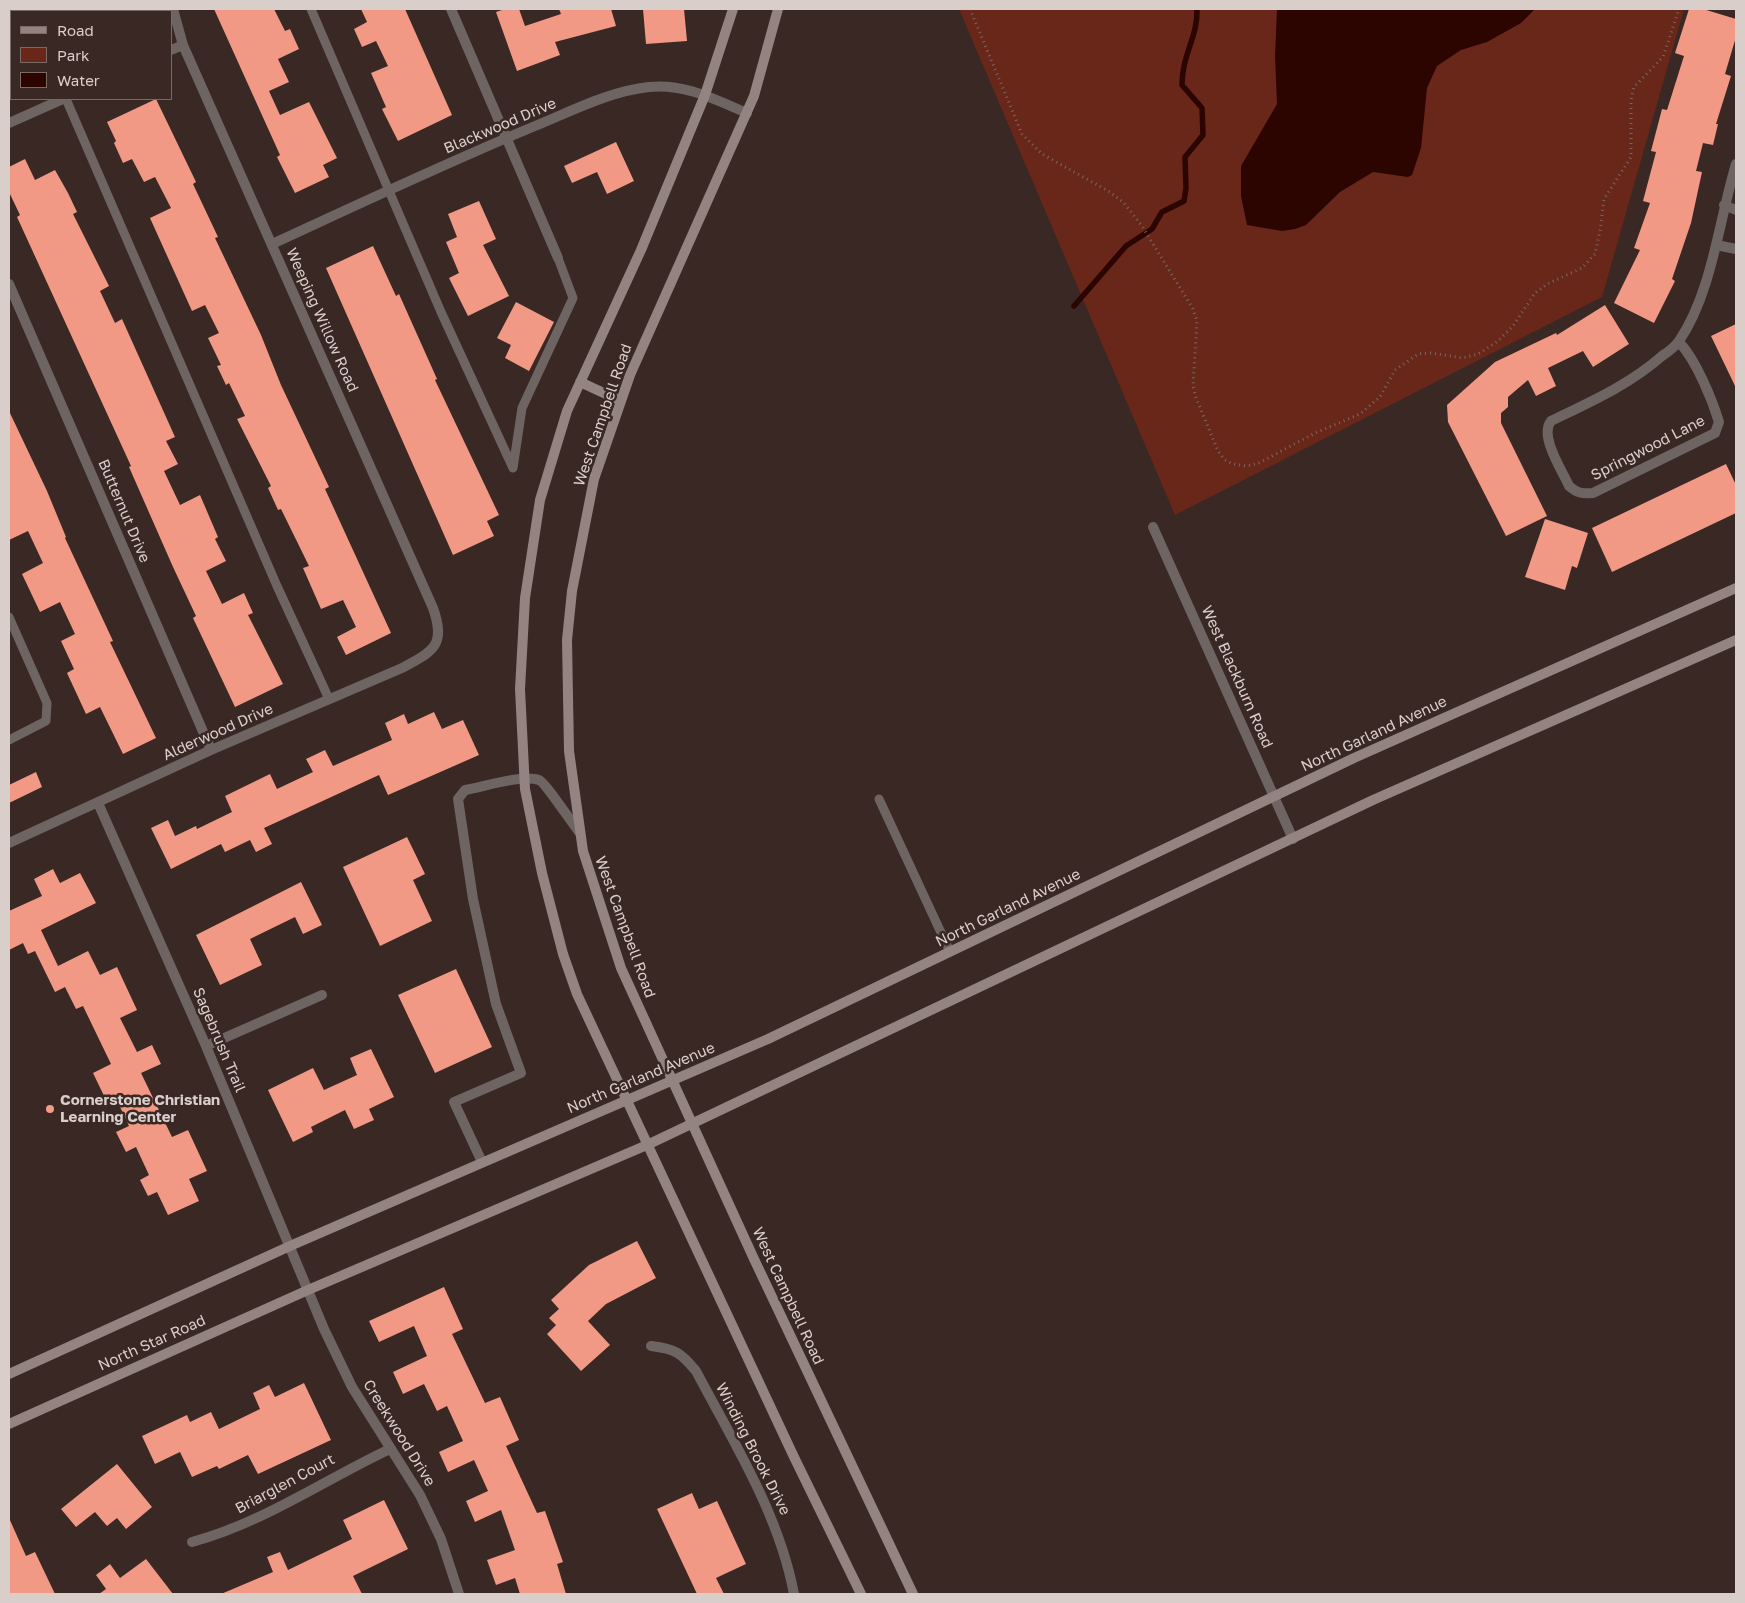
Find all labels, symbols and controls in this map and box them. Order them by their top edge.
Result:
legend [10,10,172,100]
text: Road [57,21,94,39]
text: Park [57,46,89,64]
text: Water [57,71,100,89]
street label: Blackwood Drive [441,94,559,158]
street label: Weeping Willow Road [282,245,362,395]
street label: West Campbell Road [570,341,636,489]
street label: Springwood Lane [1588,412,1708,484]
street label: Butternut Drive [94,457,154,565]
street label: West Blackburn Road [1197,603,1277,751]
street label: North Garland Avenue [1298,692,1450,776]
street label: Alderwood Drive [160,700,276,764]
street label: West Campbell Road [591,854,659,1000]
street label: North Garland Avenue [933,865,1083,951]
street label: Sagebrush Trail [189,985,249,1095]
street label: North Garland Avenue [564,1039,718,1117]
place label: Cornerstone Christian Learning Center [60,1091,220,1126]
marker: Cornerstone Christian Learning Center [44,1103,56,1115]
street label: West Campbell Road [748,1224,828,1368]
street label: North Star Road [96,1311,208,1375]
street label: Creekwood Drive [359,1376,439,1490]
street label: Winding Brook Drive [712,1380,794,1518]
street label: Briarglen Court [232,1450,338,1518]

